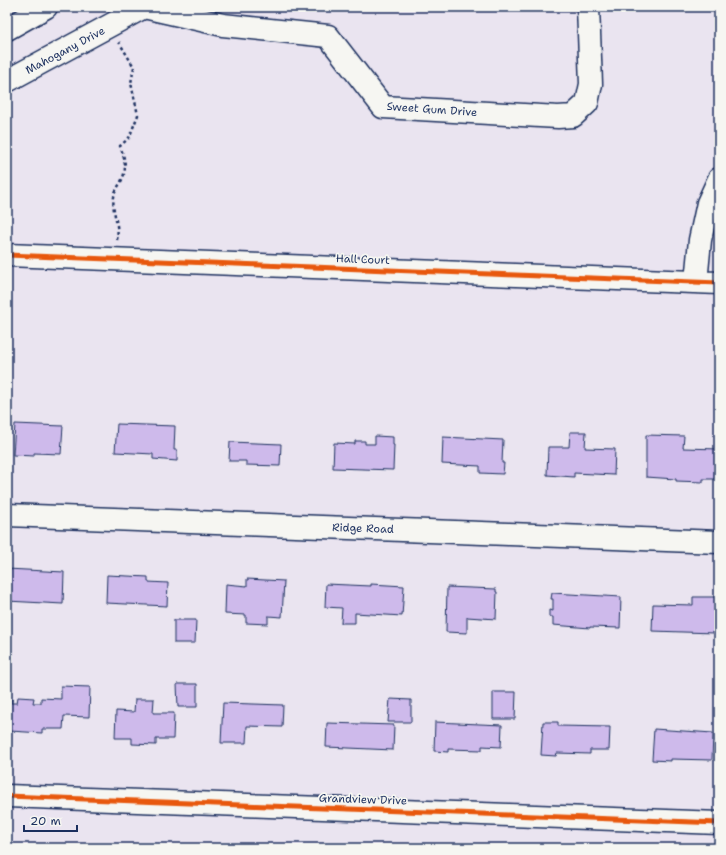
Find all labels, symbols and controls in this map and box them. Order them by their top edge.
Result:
street label: Mahogany Drive [23,23,108,78]
street label: Sweet Gum Drive [386,99,478,120]
street label: Hall Court [336,251,390,268]
street label: Ridge Road [332,520,394,537]
street label: Grandview Drive [319,790,407,809]
scale bar [24,807,77,833]
text: 20 m [30,813,61,829]

